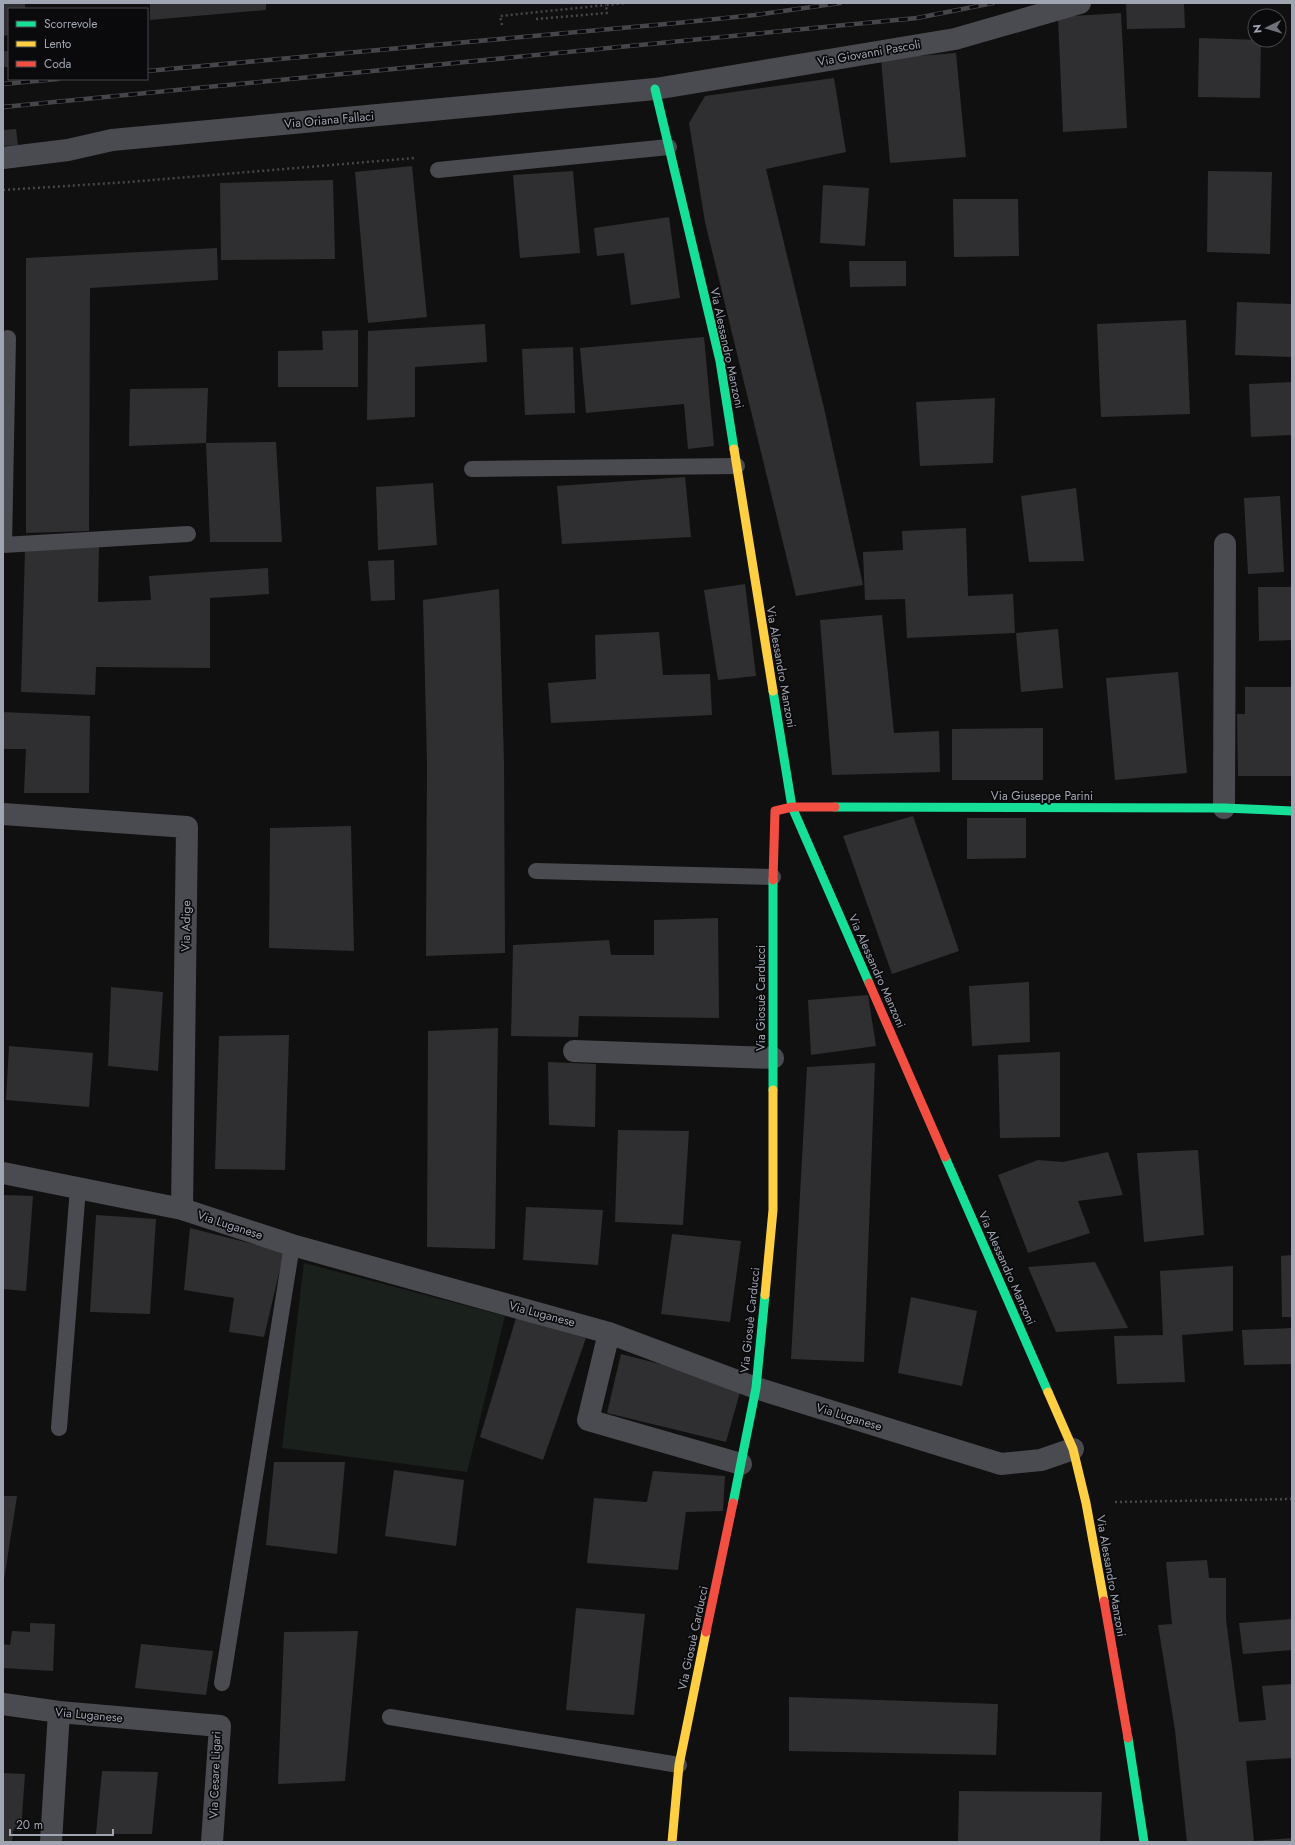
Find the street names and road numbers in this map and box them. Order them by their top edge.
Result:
street label: Via Giovanni Pascoli [816,35,922,71]
street label: Via Oriana Fallaci [283,107,375,133]
street label: Via Alessandro Manzoni [705,286,749,410]
street label: Via Alessandro Manzoni [761,605,801,729]
street label: Via Giuseppe Parini [991,787,1093,805]
street label: Via Adige [177,900,195,952]
street label: Via Alessandro Manzoni [844,911,910,1031]
street label: Via Giosuè Carducci [752,945,770,1051]
street label: Via Luganese [195,1206,265,1244]
street label: Via Alessandro Manzoni [974,1208,1040,1328]
street label: Via Giosuè Carducci [736,1266,764,1374]
street label: Via Luganese [507,1297,577,1331]
street label: Via Luganese [814,1398,884,1436]
street label: Via Alessandro Manzoni [1091,1514,1131,1638]
street label: Via Giosuè Carducci [673,1584,713,1692]
street label: Via Luganese [54,1703,124,1727]
street label: Via Cesare Ligari [204,1731,226,1819]

